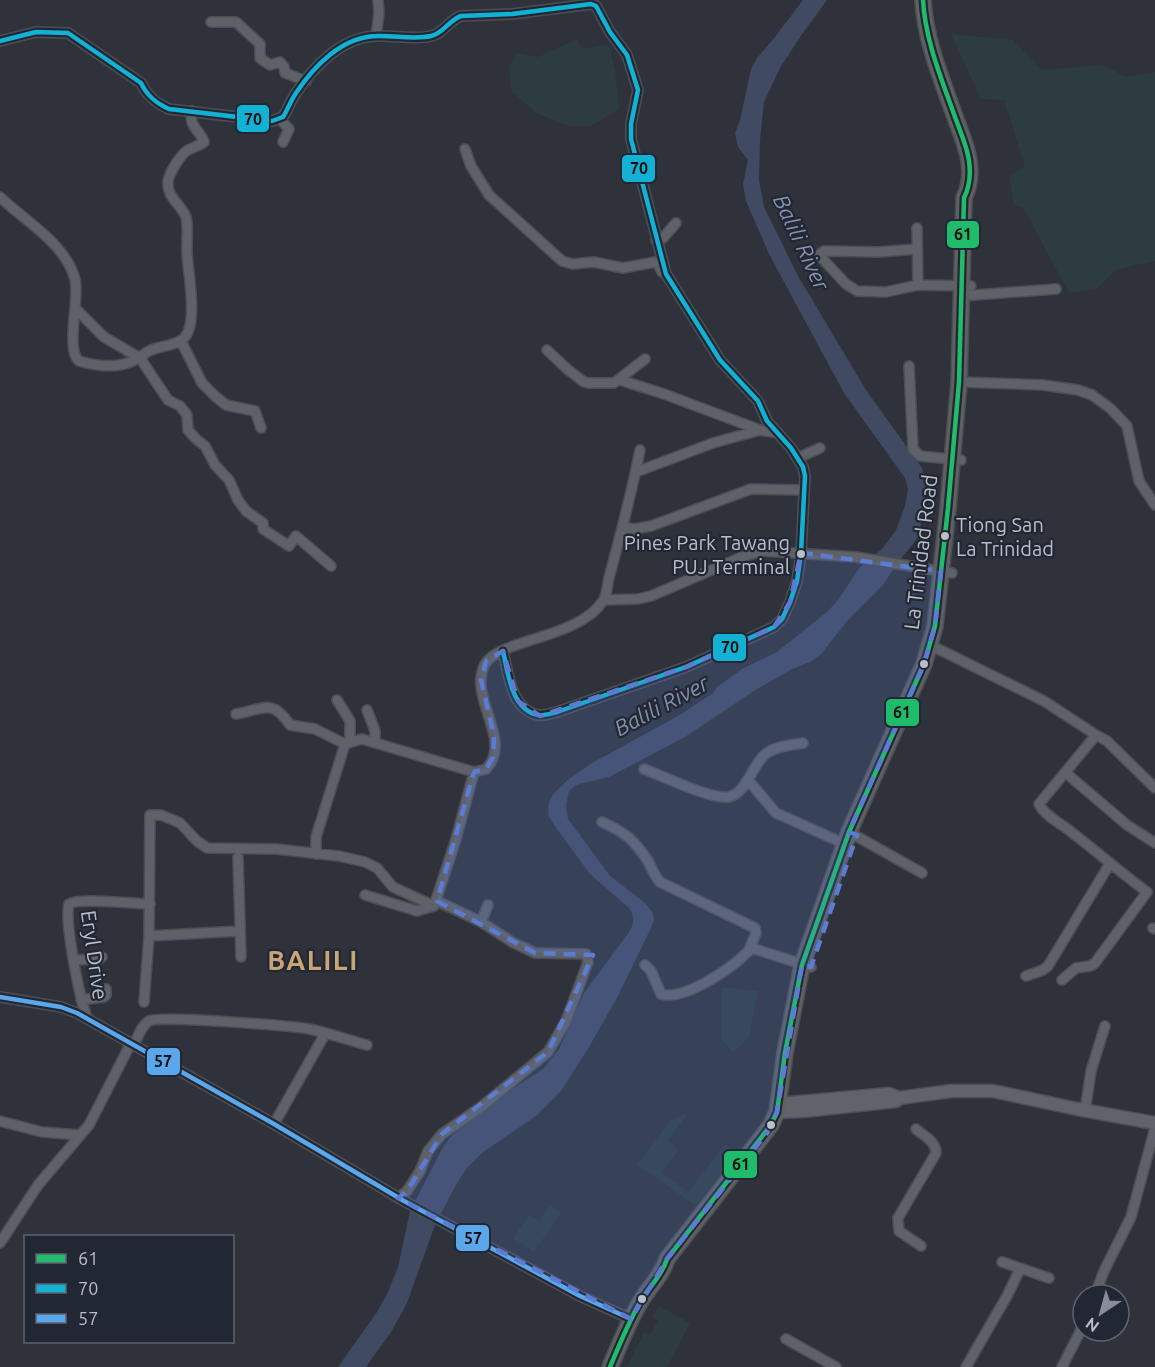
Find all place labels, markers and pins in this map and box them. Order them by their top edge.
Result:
place label: Tiong San La Trinidad [956,513,1054,560]
marker: Tiong San La Trinidad [939,530,951,542]
place label: Pines Park Tawang PUJ Terminal [624,531,790,578]
marker: Pines Park Tawang PUJ Terminal [795,548,807,560]
unlabelled marker [918,658,930,670]
unlabelled marker [765,1119,777,1131]
unlabelled marker [636,1293,648,1305]

